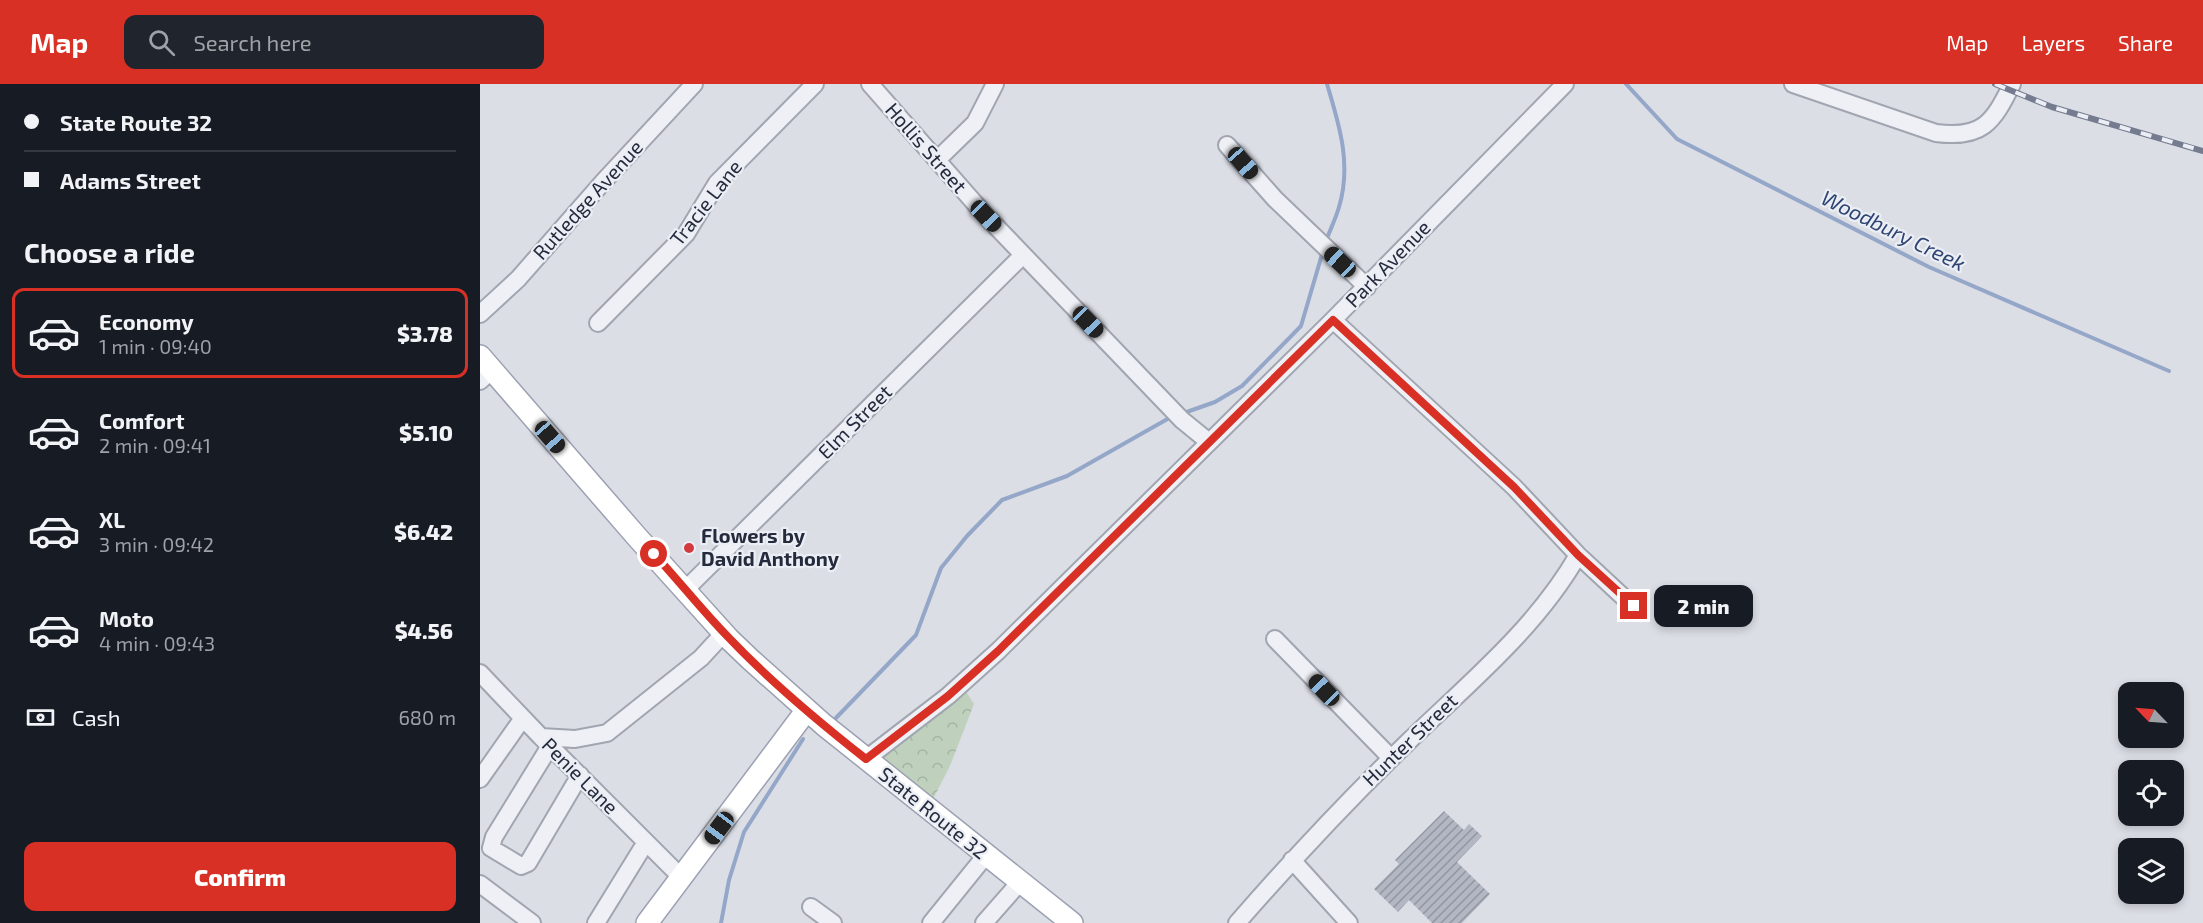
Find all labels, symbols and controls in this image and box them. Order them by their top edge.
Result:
search box [124,15,544,69]
text: Map [30,25,88,59]
icon: search [145,26,178,59]
text: Search here [193,29,312,55]
text: Map [1946,30,1988,55]
text: Layers [2021,30,2085,55]
text: Share [2118,30,2173,55]
street label: Hollis Street [881,97,973,198]
text: State Route 32 [60,109,212,135]
street label: Rutledge Avenue [527,135,647,264]
car [1224,144,1262,182]
street label: Tracie Lane [664,155,746,250]
text: Adams Street [60,167,201,193]
water label: Woodbury Creek [1817,184,1970,276]
car [967,197,1005,235]
street label: Park Avenue [1340,215,1435,312]
text: Choose a ride [24,236,195,268]
car [1321,243,1359,281]
car [1069,303,1107,341]
icon: car [27,306,81,360]
text: Economy [99,308,194,334]
text: $3.78 [397,320,453,346]
text: 1 min · 09:40 [99,334,212,358]
street label: Elm Street [812,379,897,463]
icon: car [27,405,81,459]
text: Comfort [99,407,184,433]
car [531,418,569,456]
text: $5.10 [399,419,453,445]
text: 2 min · 09:41 [99,433,211,457]
icon: car [27,504,81,558]
text: XL [99,506,125,532]
text: $6.42 [394,518,453,544]
place label: Flowers by David Anthony [701,523,840,571]
text: 3 min · 09:42 [99,532,214,556]
route start [640,540,667,567]
marker: Flowers by David Anthony [682,541,696,555]
callout: 2 min [1655,585,1754,627]
route end [1620,592,1647,619]
text: 2 min [1678,594,1729,618]
icon: car [27,603,81,657]
text: Moto [99,605,154,631]
text: $4.56 [395,617,453,643]
text: 4 min · 09:43 [99,631,215,655]
car [1305,671,1343,709]
north arrow [2118,682,2184,748]
map controls [2118,682,2184,904]
street label: Hunter Street [1357,688,1462,790]
icon: cash [24,701,57,734]
text: Cash [72,704,121,730]
text: 680 m [398,705,456,729]
street label: Penie Lane [538,732,624,818]
button: locate [2118,760,2184,826]
street label: State Route 32 [875,761,993,863]
car [701,808,737,848]
button: layers [2118,838,2184,904]
button: Confirm [24,842,456,911]

